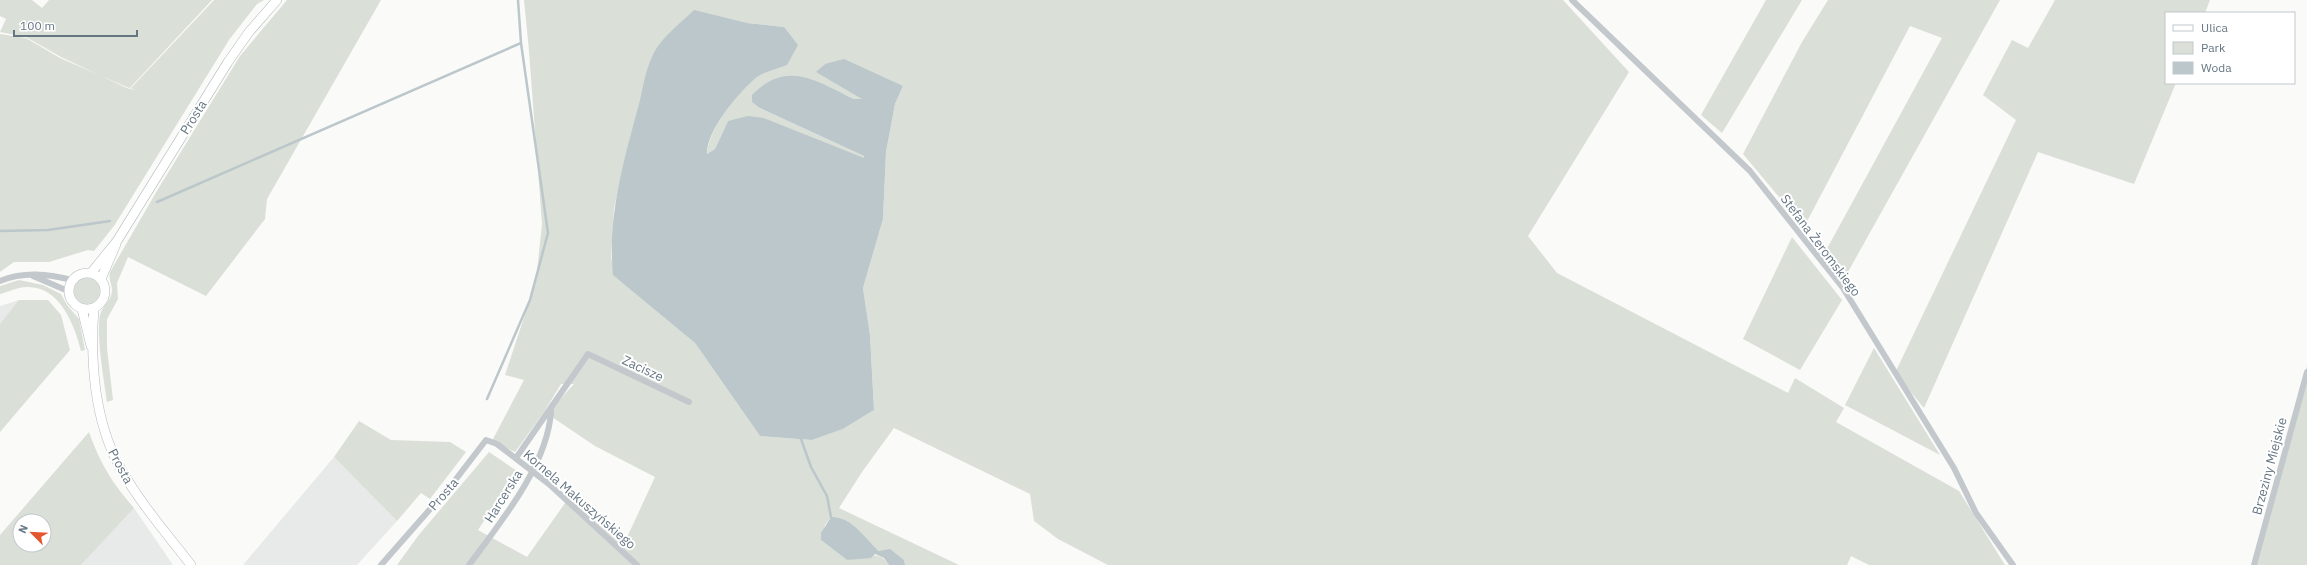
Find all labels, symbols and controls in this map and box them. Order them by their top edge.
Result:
scale bar [14,12,137,38]
legend [2165,12,2295,84]
text: 100 m [20,18,55,33]
text: Ulica [2201,20,2228,35]
text: Park [2201,40,2226,55]
text: Woda [2201,60,2232,75]
street label: Prosta [176,97,211,138]
street label: Stefana Żeromskiego [1777,191,1865,300]
street label: Zacisze [619,352,666,385]
street label: Brzeziny Miejskie [2248,416,2291,517]
street label: Prosta [104,446,137,487]
street label: Kornela Makuszyńskiego [520,446,639,553]
street label: Harcerska [481,467,526,526]
street label: Prosta [425,475,462,514]
north arrow [12,513,52,553]
text: N [15,522,31,535]

